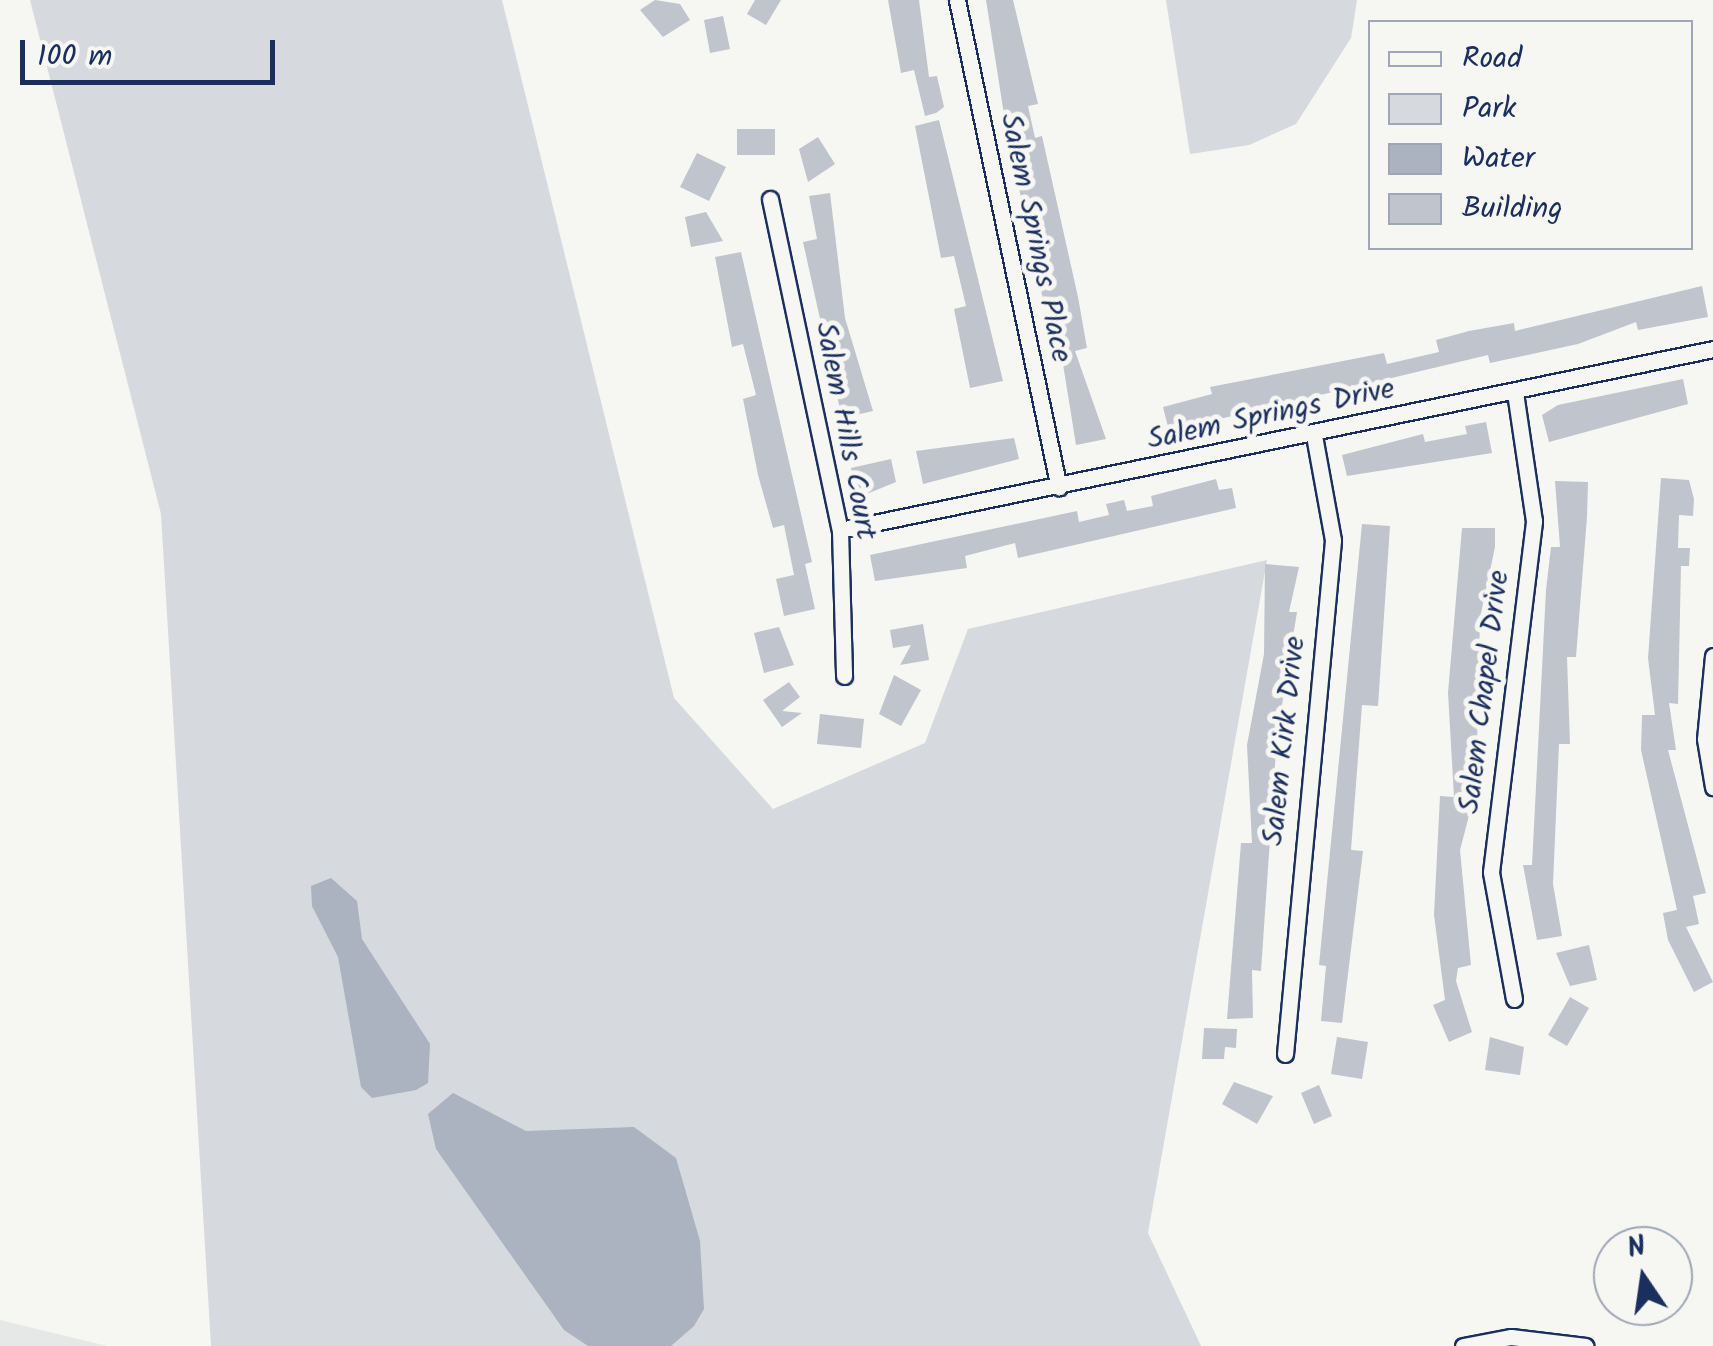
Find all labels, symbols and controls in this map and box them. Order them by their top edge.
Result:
scale bar [25,20,280,82]
legend [1368,20,1693,250]
text: 100 m [37,33,112,81]
text: Road [1462,35,1522,83]
text: Park [1462,85,1516,133]
street label: Salem Springs Place [991,110,1079,366]
text: Water [1462,135,1535,183]
text: Building [1462,185,1562,233]
street label: Salem Hills Court [806,319,884,543]
street label: Salem Springs Drive [1144,371,1398,459]
street label: Salem Chapel Drive [1452,568,1518,816]
street label: Salem Kirk Drive [1256,635,1314,847]
text: N [1623,1224,1650,1272]
north arrow [1593,1226,1693,1326]

